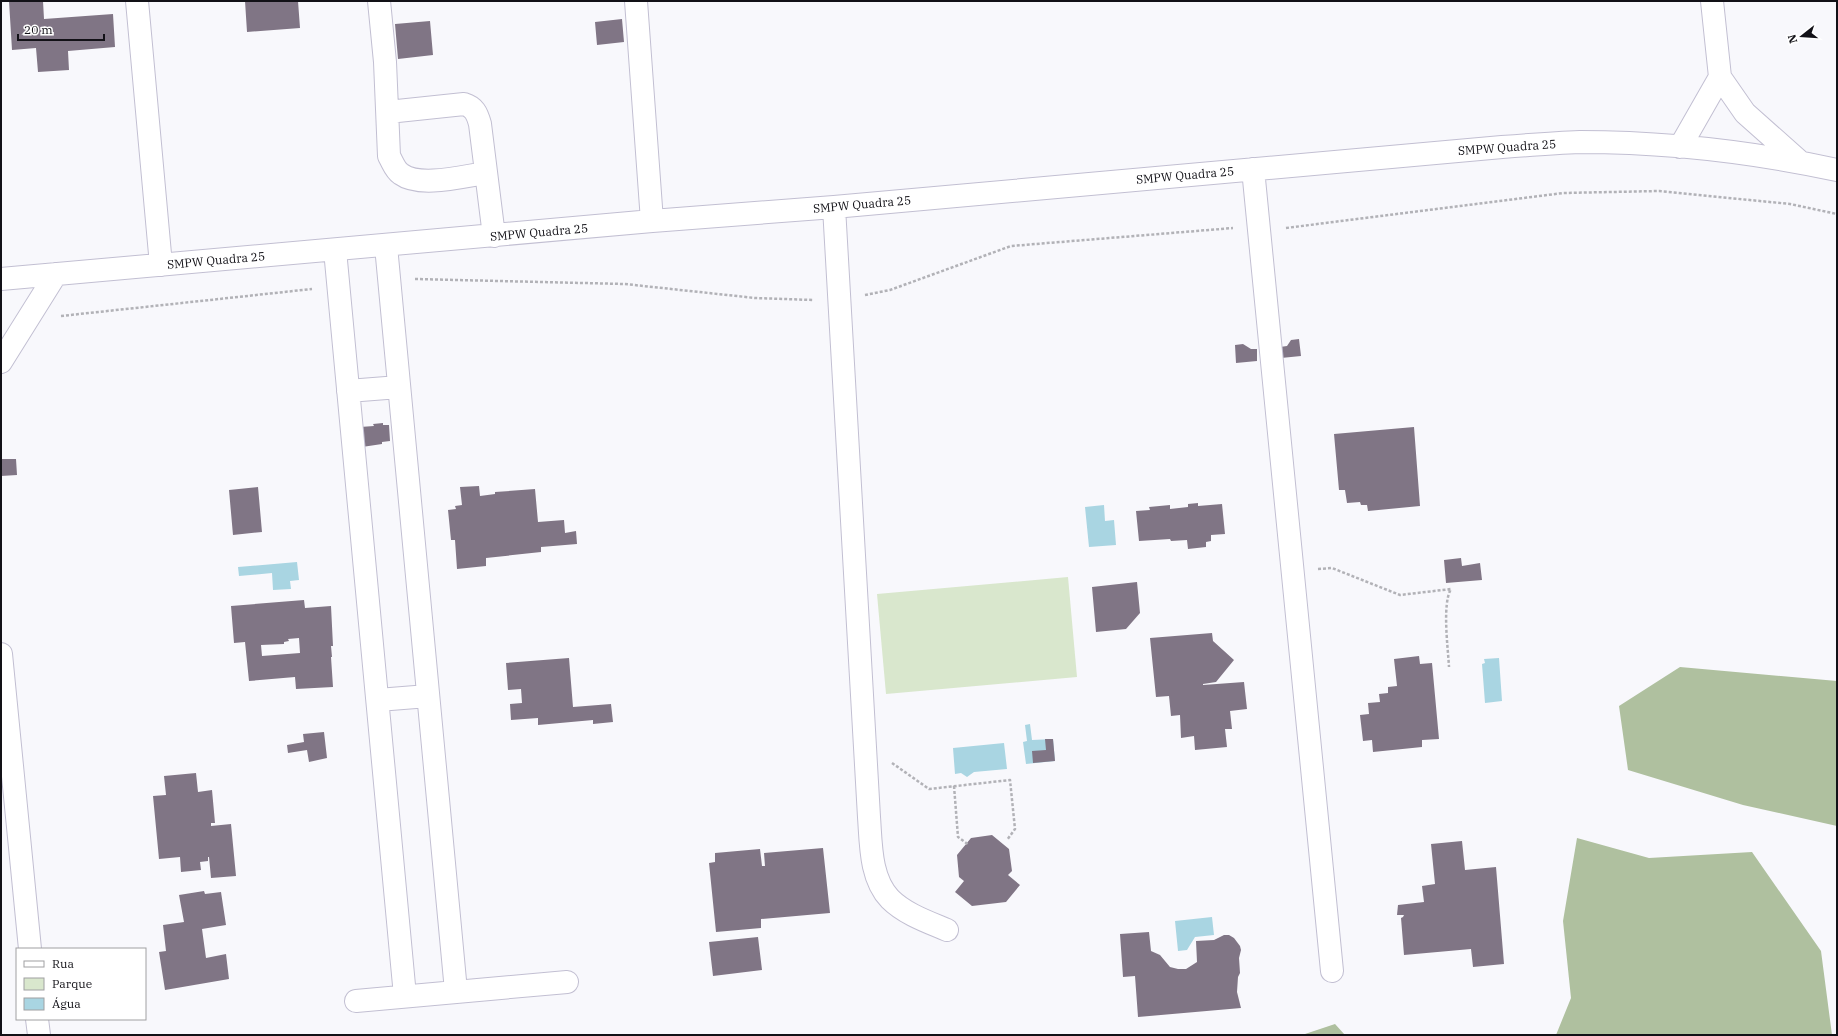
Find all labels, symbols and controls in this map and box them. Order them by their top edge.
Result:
scale bar [18,16,104,42]
north arrow [1782,16,1822,56]
text: 20 m [24,22,53,37]
text: N [1784,32,1800,45]
street label: SMPW Quadra 25 [1457,136,1557,158]
street label: SMPW Quadra 25 [1135,163,1235,187]
street label: SMPW Quadra 25 [812,192,912,216]
street label: SMPW Quadra 25 [489,220,589,244]
street label: SMPW Quadra 25 [166,248,266,272]
legend [16,948,146,1020]
text: Rua [52,956,74,971]
text: Parque [52,976,92,991]
text: Água [52,996,81,1011]

